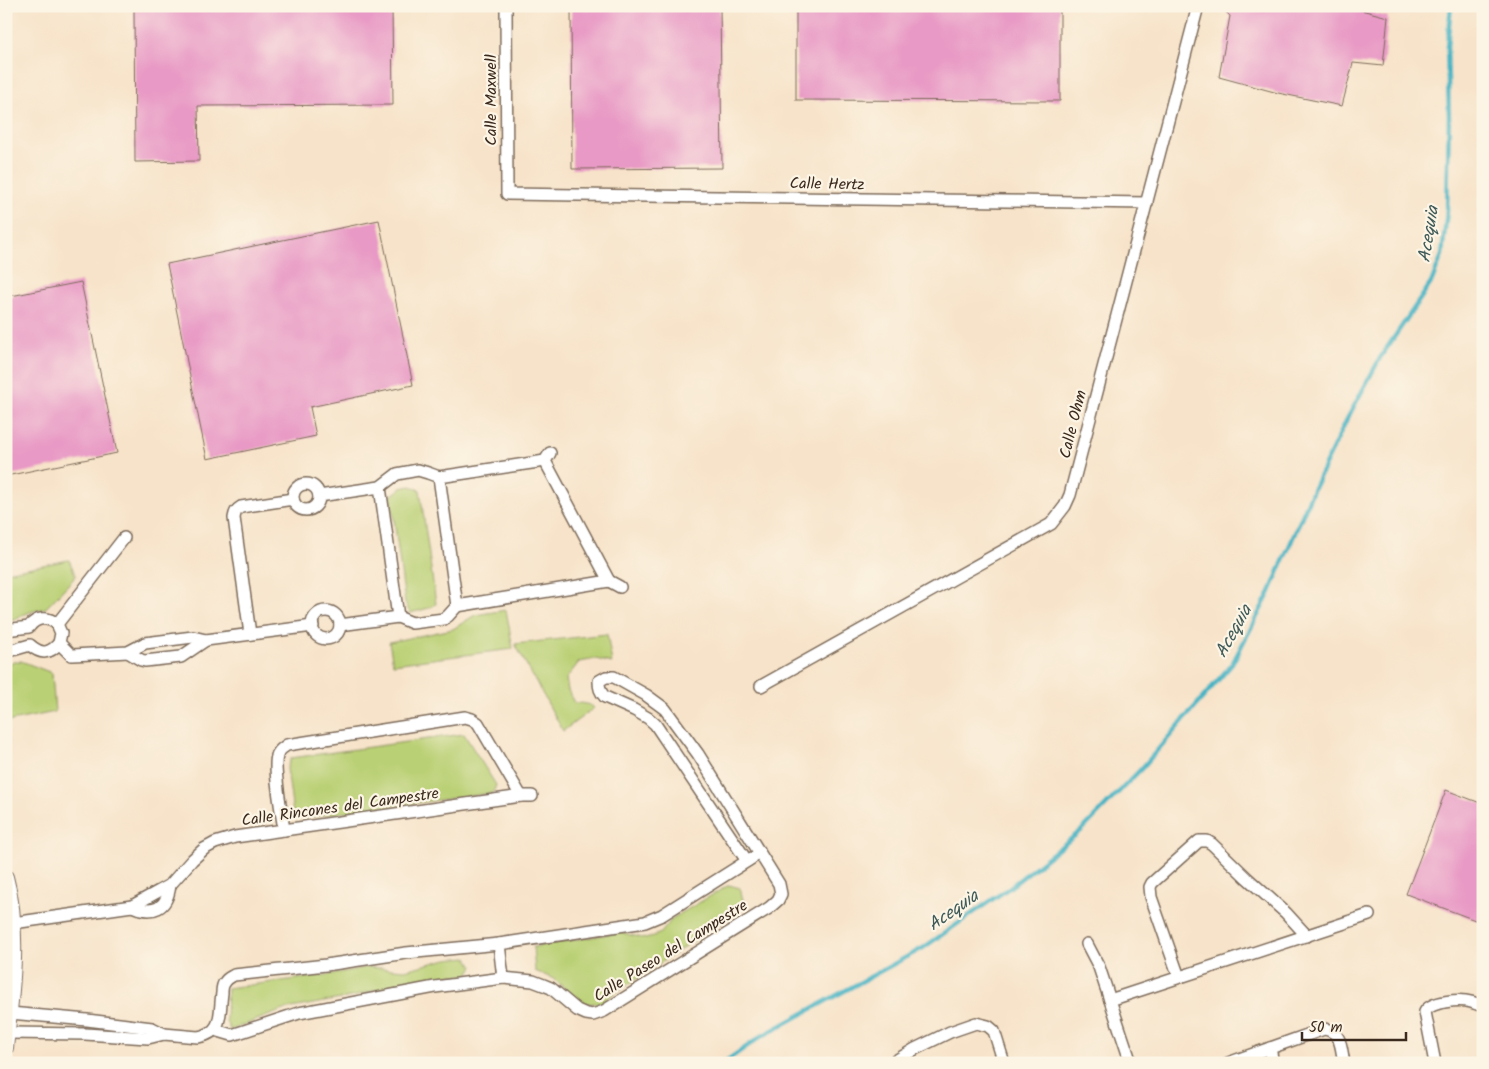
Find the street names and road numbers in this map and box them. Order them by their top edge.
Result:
street label: Calle Maxwell [479,54,504,146]
street label: Calle Hertz [789,171,865,198]
street label: Calle Ohm [1053,387,1094,461]
street label: Calle Rincones del Campestre [240,781,441,834]
street label: Calle Paseo del Campestre [589,893,753,1009]

